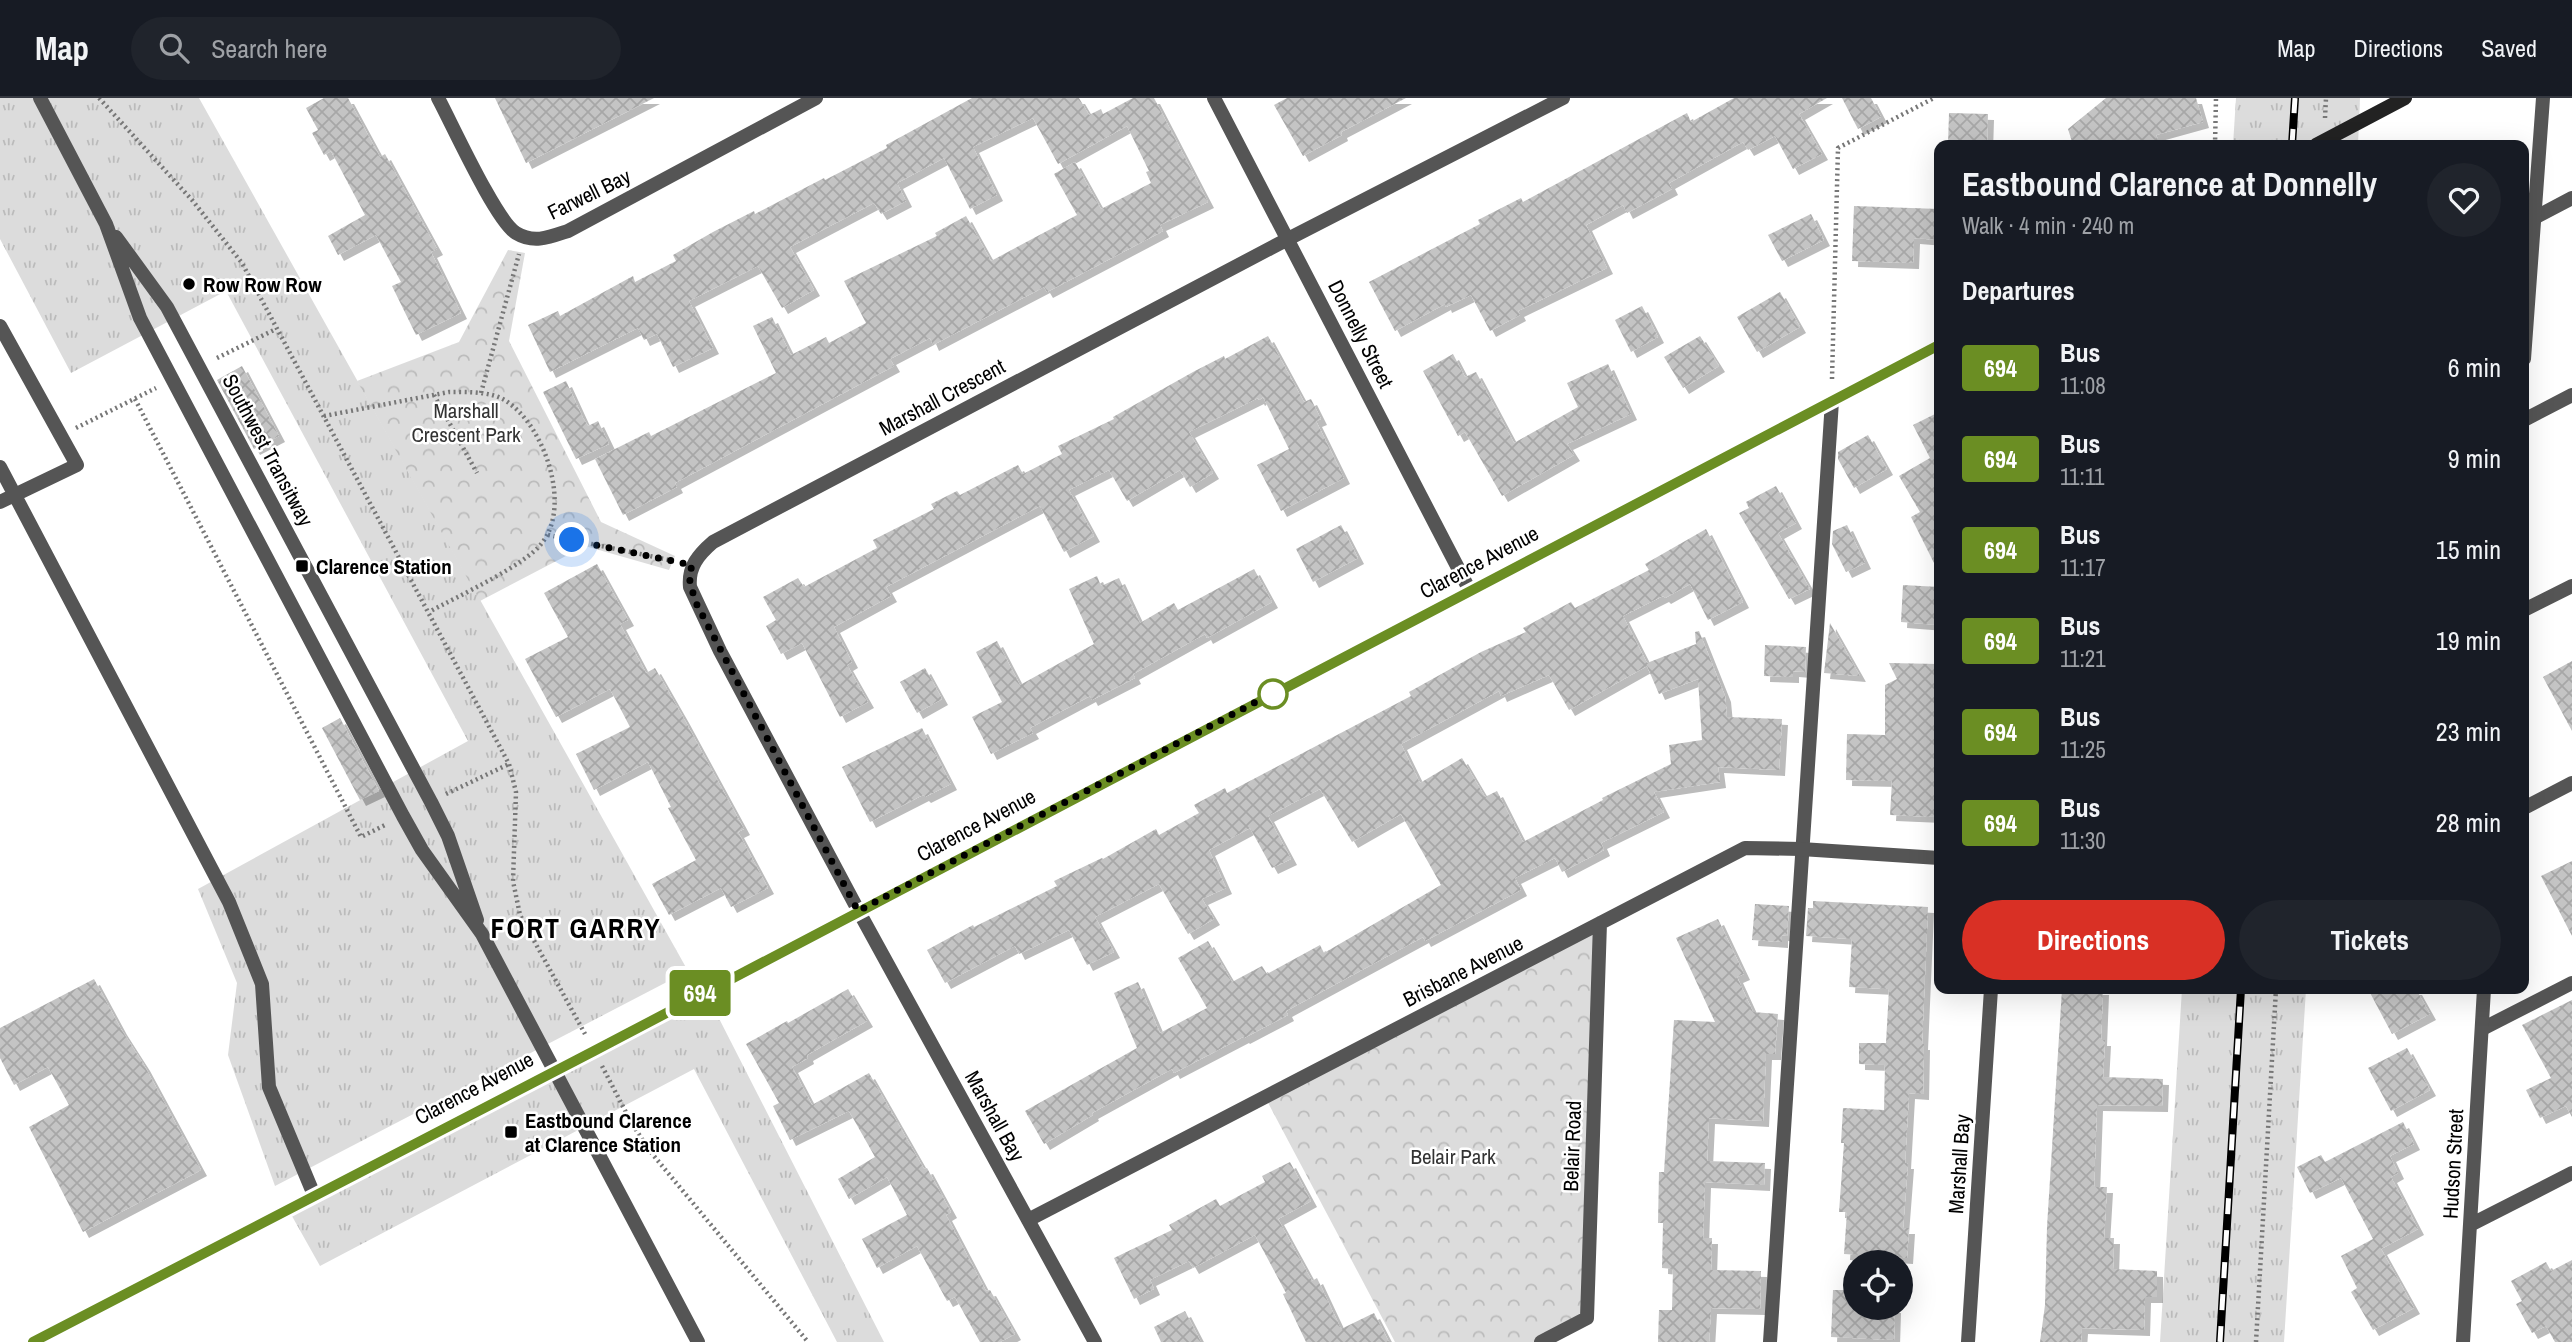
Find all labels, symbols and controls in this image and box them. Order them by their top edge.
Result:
search box [131,17,621,80]
text: Map [35,26,89,70]
icon: search [155,29,193,67]
text: Search here [211,31,327,66]
text: Map [2277,32,2315,64]
text: Directions [2353,32,2443,64]
text: Saved [2481,32,2537,64]
street label: Farwell Bay [543,161,636,227]
text: Eastbound Clarence at Donnelly [1962,162,2377,206]
button: heart [2427,163,2501,237]
text: Walk · 4 min · 240 m [1962,210,2134,241]
place label: Row Row Row [203,270,322,299]
text: Departures [1962,273,2075,308]
street label: Donnelly Street [1321,275,1401,393]
marker: Row Row Row [181,276,197,292]
text: Bus [2060,335,2100,370]
text: 6 min [2448,350,2501,385]
street label: Marshall Crescent [874,352,1010,442]
text: 694 [1984,352,2017,384]
street label: Southwest Transitway [216,369,321,532]
text: 11:08 [2060,370,2106,401]
park label: Marshall Crescent Park [411,396,521,449]
text: Bus [2060,426,2100,461]
text: 9 min [2448,441,2501,476]
text: 694 [1984,443,2017,475]
text: 11:11 [2060,461,2104,492]
text: Bus [2060,517,2100,552]
street label: Clarence Avenue [1414,518,1544,606]
your location [554,522,589,557]
text: 15 min [2436,532,2501,567]
text: 694 [1984,534,2017,566]
place label: Clarence Station [316,552,452,581]
text: 11:17 [2060,552,2106,583]
marker: Clarence Station [294,558,310,574]
text: Bus [2060,608,2100,643]
text: 19 min [2436,623,2501,658]
text: 694 [1984,625,2017,657]
text: 11:21 [2060,643,2106,674]
unlabelled marker [1258,679,1288,709]
text: Bus [2060,699,2100,734]
text: 23 min [2436,714,2501,749]
text: 694 [1984,716,2017,748]
text: 11:25 [2060,734,2106,765]
street label: Clarence Avenue [911,781,1041,869]
text: Bus [2060,790,2100,825]
text: 28 min [2436,805,2501,840]
text: 694 [1984,807,2017,839]
text: 11:30 [2060,825,2106,856]
button: Directions [1962,900,2225,980]
button: Tickets [2239,900,2501,980]
district label: FORT GARRY [491,909,661,947]
street label: Brisbane Avenue [1398,928,1528,1014]
line badge: 694 [660,970,740,1016]
text: 694 [684,977,716,1009]
street label: Clarence Avenue [409,1044,539,1132]
street label: Marshall Bay [958,1065,1032,1167]
street label: Belair Road [1556,1100,1588,1192]
place label: Eastbound Clarence at Clarence Station [525,1106,692,1159]
street label: Hudson Street [2436,1108,2470,1220]
street label: Marshall Bay [1941,1113,1977,1215]
marker: Eastbound Clarence at Clarence Station [503,1124,519,1140]
park label: Belair Park [1410,1142,1496,1171]
map controls [1843,1250,1913,1320]
button: locate [1843,1250,1913,1320]

